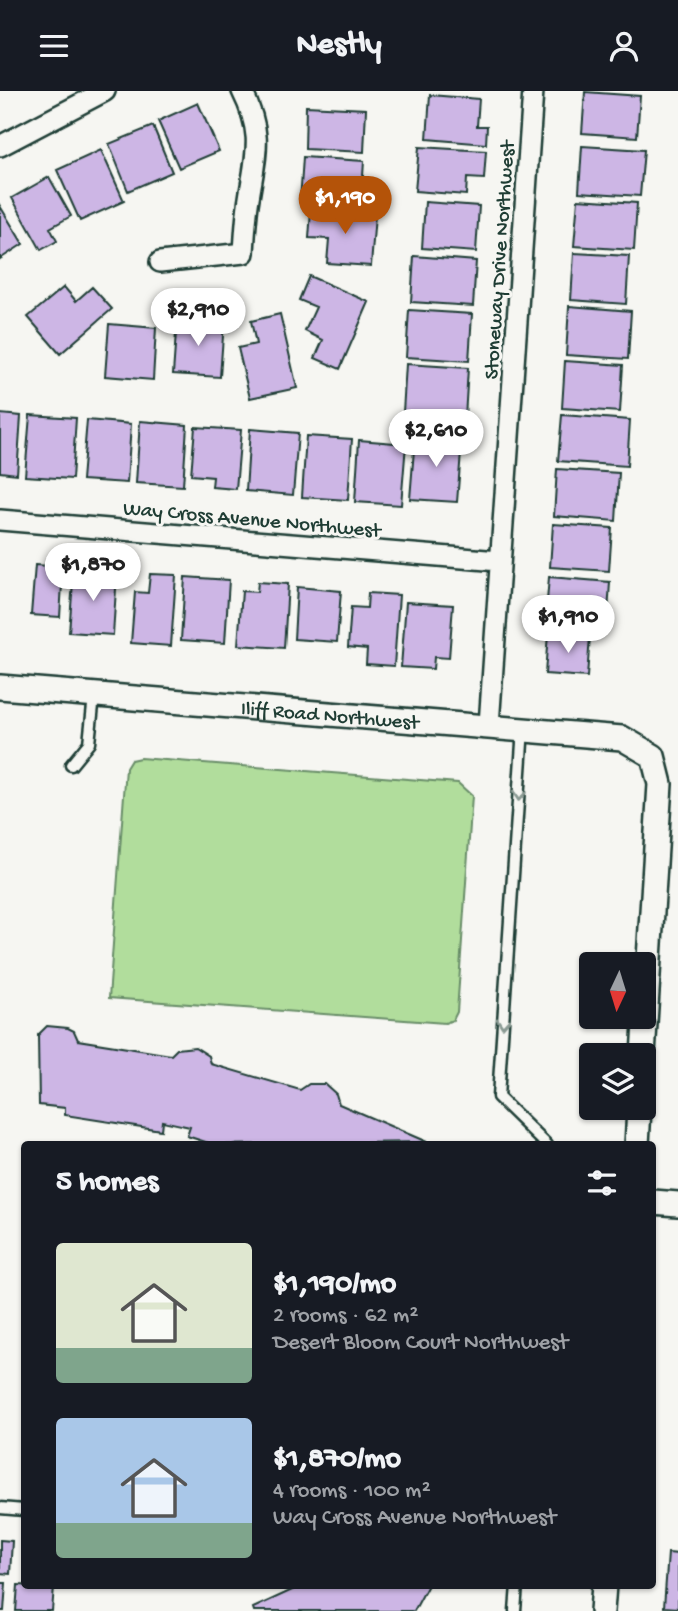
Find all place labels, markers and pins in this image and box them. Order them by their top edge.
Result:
pin: $1,190 [288,177,402,236]
pin: $2,910 [141,289,255,348]
pin: $2,610 [379,409,493,469]
pin: $1,870 [36,543,150,603]
pin: $1,910 [511,595,625,655]

